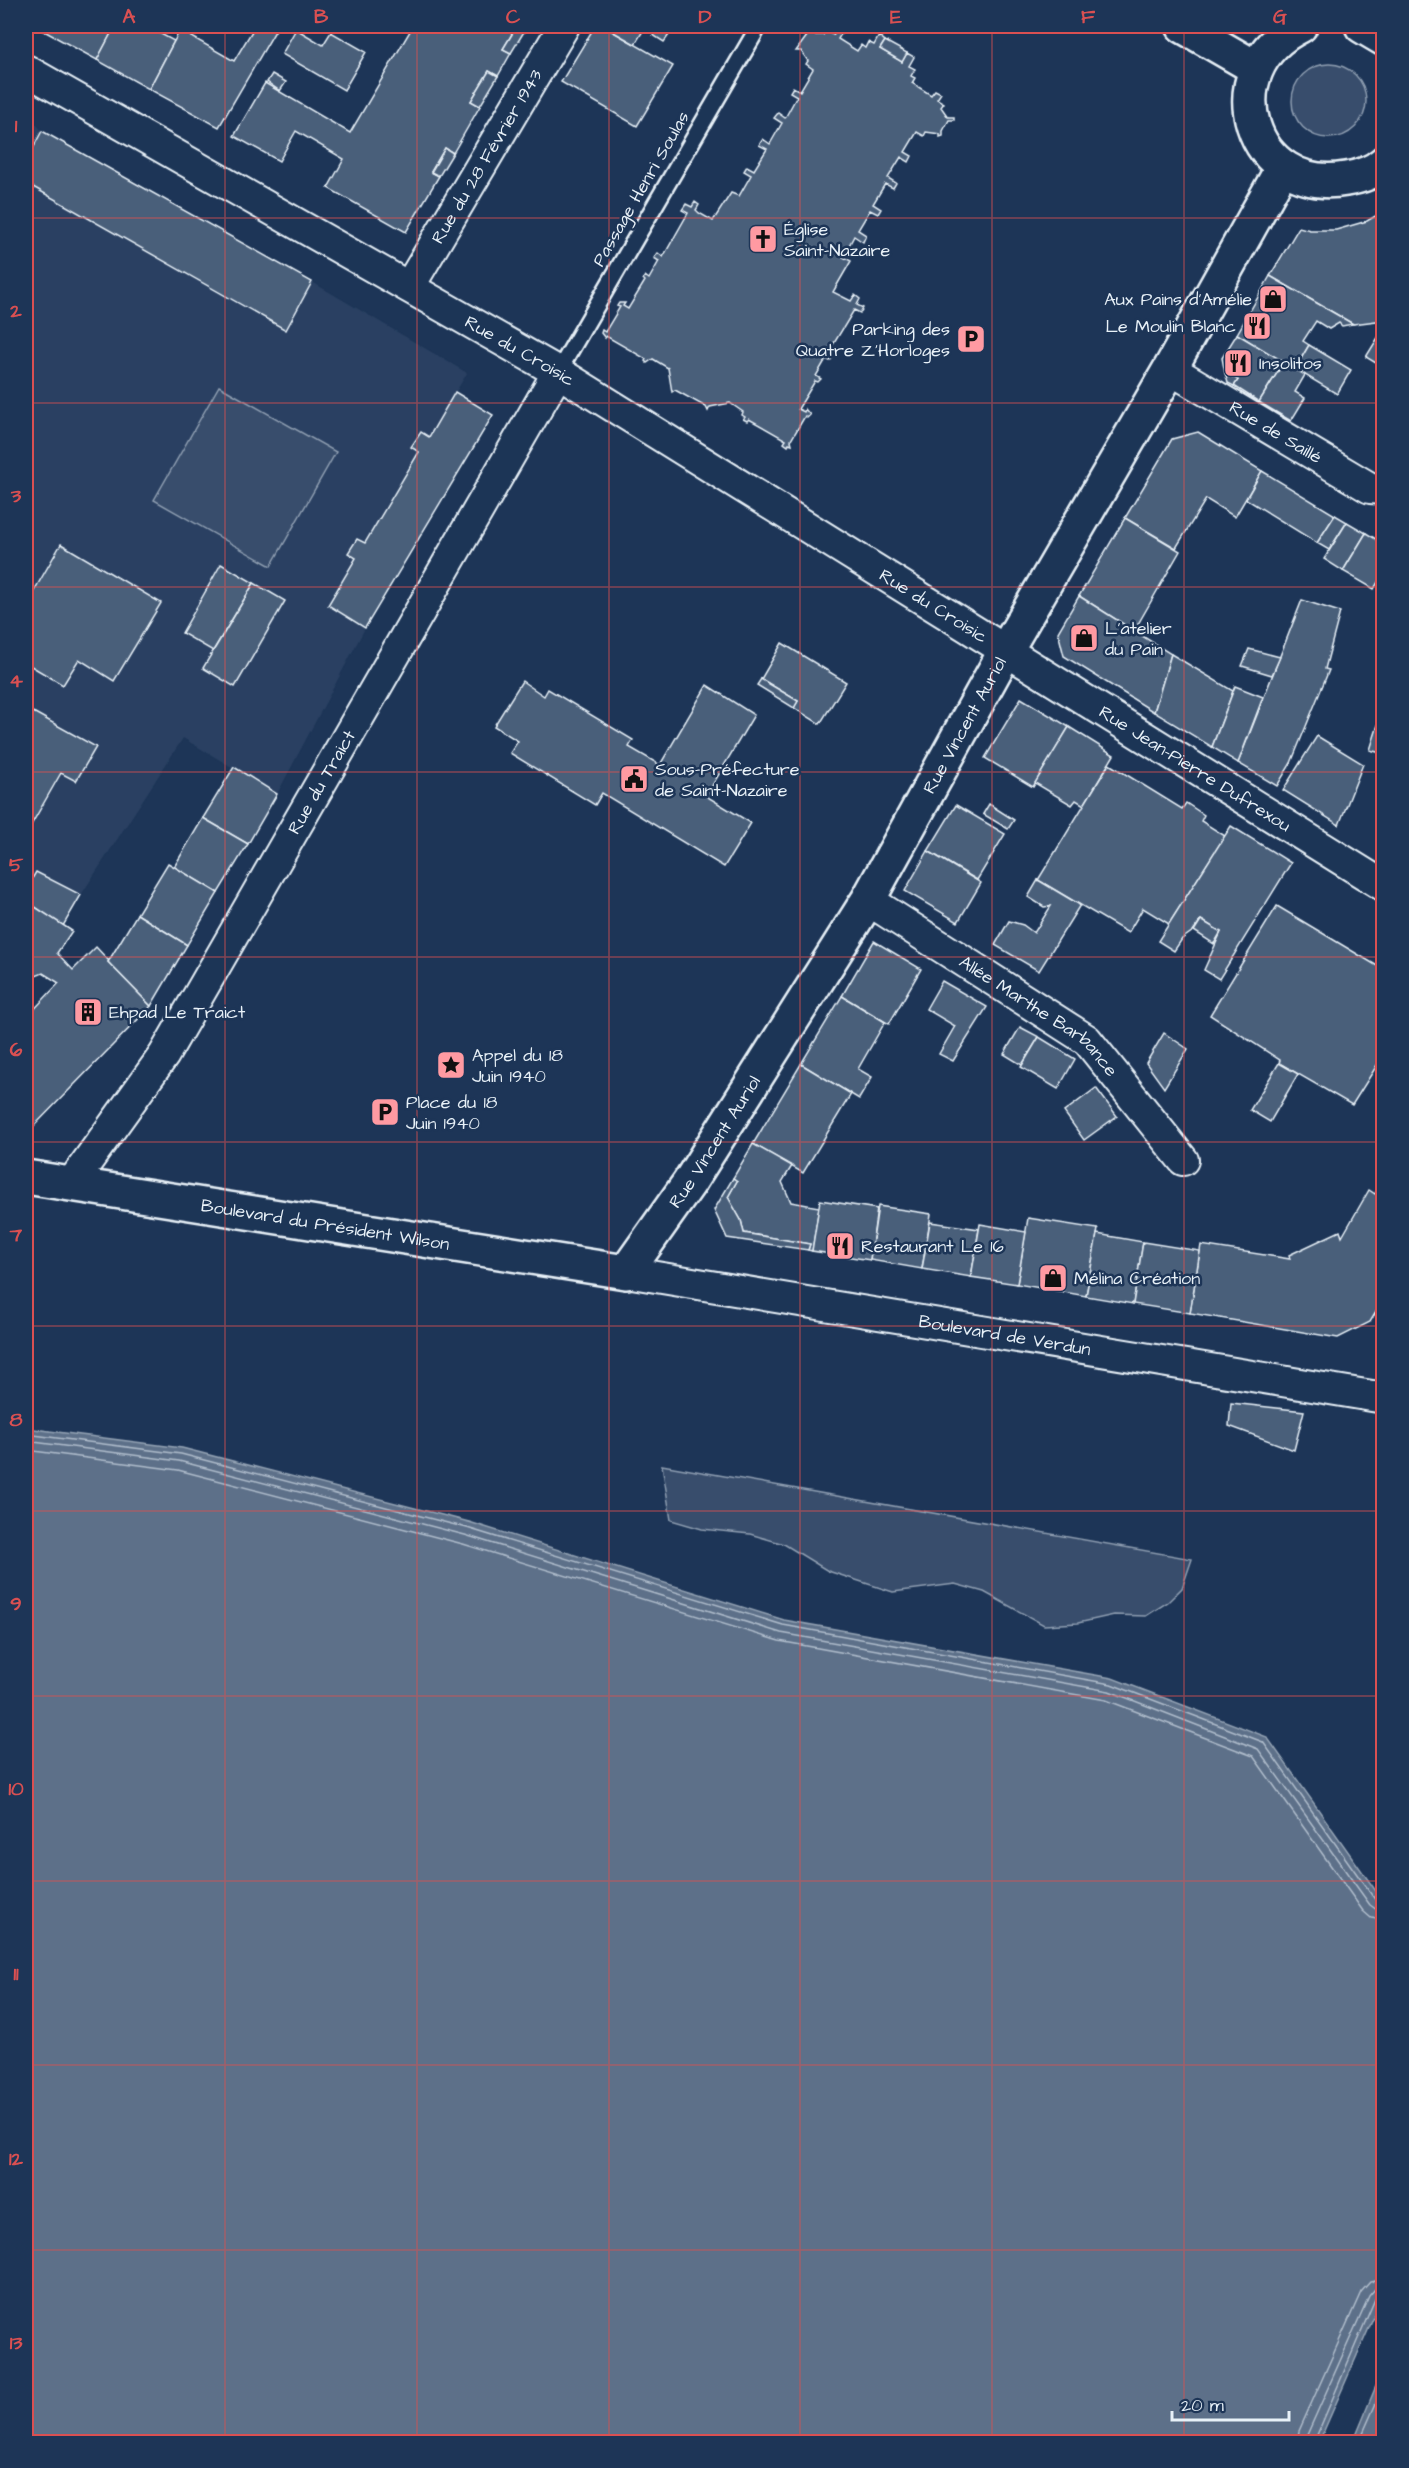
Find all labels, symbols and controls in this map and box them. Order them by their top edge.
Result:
text: A [123,3,136,31]
text: B [314,3,329,31]
text: C [506,3,521,31]
text: D [699,3,712,31]
text: E [890,3,902,31]
text: F [1081,3,1096,31]
text: G [1273,3,1287,31]
street label: Rue du 28 Février 1943 [425,64,548,248]
street label: Passage Henri Soulas [586,107,697,272]
text: 1 [15,112,18,140]
place label: Église Saint-Nazaire [784,217,890,263]
church icon: Église Saint-Nazaire [747,223,779,255]
shop icon: Aux Pains d'Amélie [1257,283,1289,315]
place label: Aux Pains d'Amélie [1104,287,1252,312]
text: 2 [9,297,22,325]
street label: Rue du Croisic [460,309,580,392]
restaurant icon: Le Moulin Blanc [1241,310,1273,342]
place label: Le Moulin Blanc [1106,314,1236,339]
place label: Parking des Quatre Z'Horloges [796,317,950,364]
parking icon: Parking des Quatre Z'Horloges [955,323,987,355]
restaurant icon: Insolitos [1222,347,1254,379]
place label: Insolitos [1259,351,1322,376]
street label: Rue de Saillé [1225,395,1327,469]
text: 3 [10,482,22,510]
street label: Rue du Croisic [875,562,992,649]
place label: L'atelier du Pain [1105,616,1172,662]
shop icon: L'atelier du Pain [1068,622,1100,654]
street label: Rue Vincent Auriol [917,652,1012,798]
text: 4 [9,667,23,695]
street label: Rue Jean-Pierre Dufrexou [1094,699,1296,838]
street label: Rue du Traict [282,725,362,839]
place label: Sous-Préfecture de Saint-Nazaire [655,757,800,803]
public building icon: Sous-Préfecture de Saint-Nazaire [618,763,650,795]
text: 5 [9,851,24,879]
street label: Allée Marthe Barbance [955,949,1124,1082]
building icon: Ehpad Le Traict [72,996,104,1028]
place label: Ehpad Le Traict [109,1000,246,1025]
text: 6 [10,1036,23,1064]
place label: Appel du 18 Juin 1940 [472,1043,563,1089]
place icon: Appel du 18 Juin 1940 [435,1049,467,1081]
street label: Rue Vincent Auriol [663,1071,766,1213]
place label: Place du 18 Juin 1940 [406,1090,498,1136]
parking icon: Place du 18 Juin 1940 [369,1096,401,1128]
street label: Boulevard du Président Wilson [199,1192,451,1256]
text: 7 [9,1221,23,1249]
restaurant icon: Restaurant Le 16 [824,1230,856,1262]
place label: Restaurant Le 16 [861,1234,1004,1259]
shop icon: Mélina Création [1037,1262,1069,1294]
place label: Mélina Création [1074,1266,1200,1291]
street label: Boulevard de Verdun [917,1308,1093,1362]
text: 8 [10,1406,23,1434]
text: 9 [10,1590,22,1618]
text: 10 [8,1775,24,1803]
text: 11 [13,1960,19,1988]
text: 12 [9,2145,24,2173]
text: 13 [10,2329,23,2357]
scale bar [1172,2384,1289,2422]
text: 20 m [1181,2393,1224,2418]

